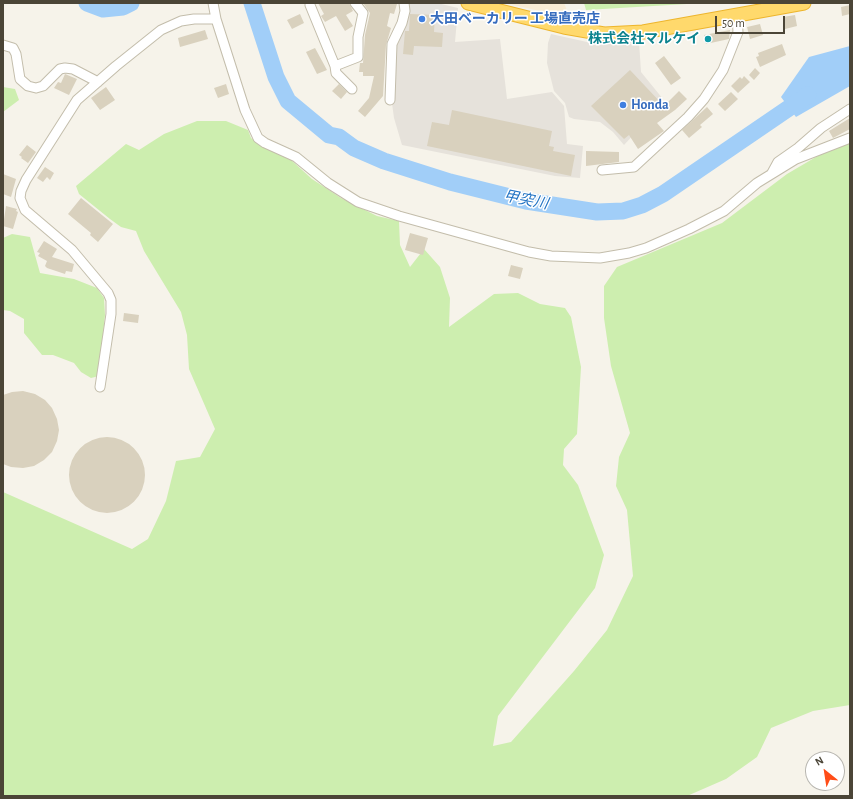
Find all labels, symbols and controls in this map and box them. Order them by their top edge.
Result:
scale bar [717,8,787,34]
place label: 大田ベーカリー 工場直売店 [430,11,600,27]
marker: 大田ベーカリー 工場直売店 [417,14,427,24]
text: 50 m [722,17,745,29]
place label: 株式会社マルケイ [588,31,700,47]
marker: 株式会社マルケイ [703,34,713,44]
place label: Honda [631,97,669,113]
marker: Honda [618,100,628,110]
water label: 甲突川 [502,187,550,213]
north arrow [805,751,845,791]
text: N [813,754,825,768]

